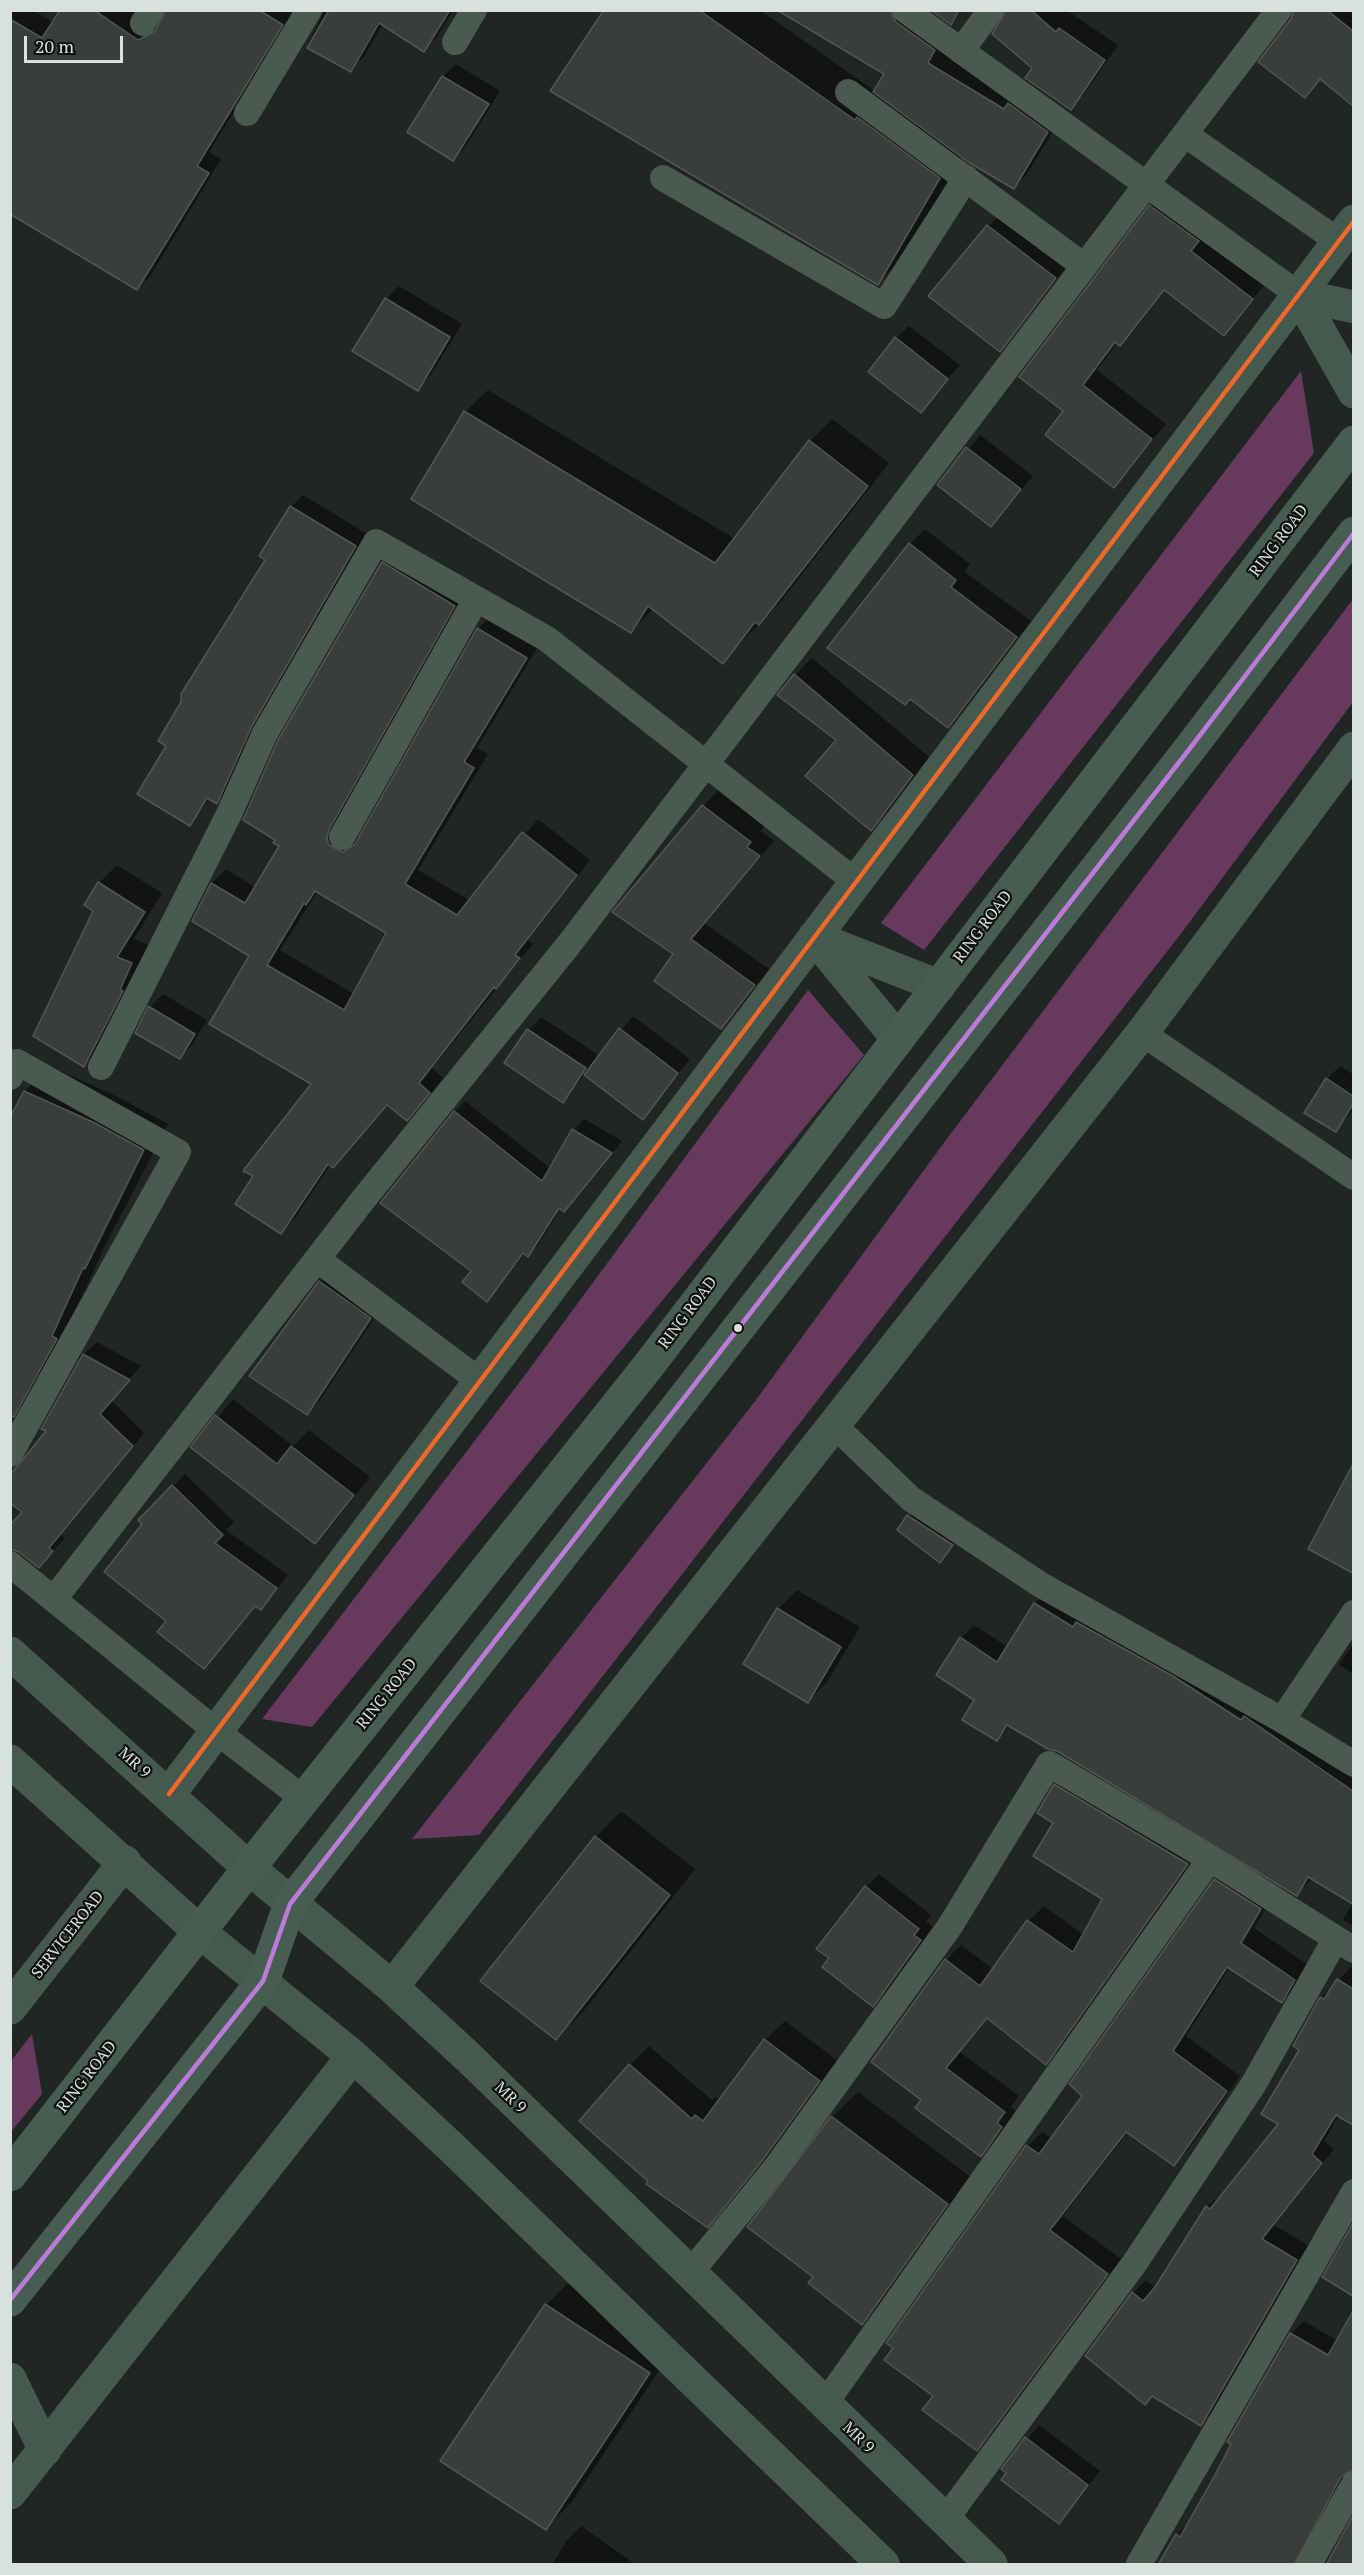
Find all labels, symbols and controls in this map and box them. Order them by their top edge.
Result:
scale bar [27,24,126,62]
text: 20 m [35,34,74,58]
street label: RING ROAD [1246,501,1312,581]
street label: RING ROAD [950,887,1016,967]
street label: RING ROAD [655,1273,721,1353]
unlabelled marker [732,1322,744,1334]
street label: RING ROAD [353,1655,421,1733]
street label: MR 9 [114,1744,154,1782]
street label: SERVICEROAD [28,1887,108,1983]
street label: RING ROAD [53,2037,121,2117]
street label: MR 9 [490,2078,530,2118]
street label: MR 9 [838,2418,878,2458]

